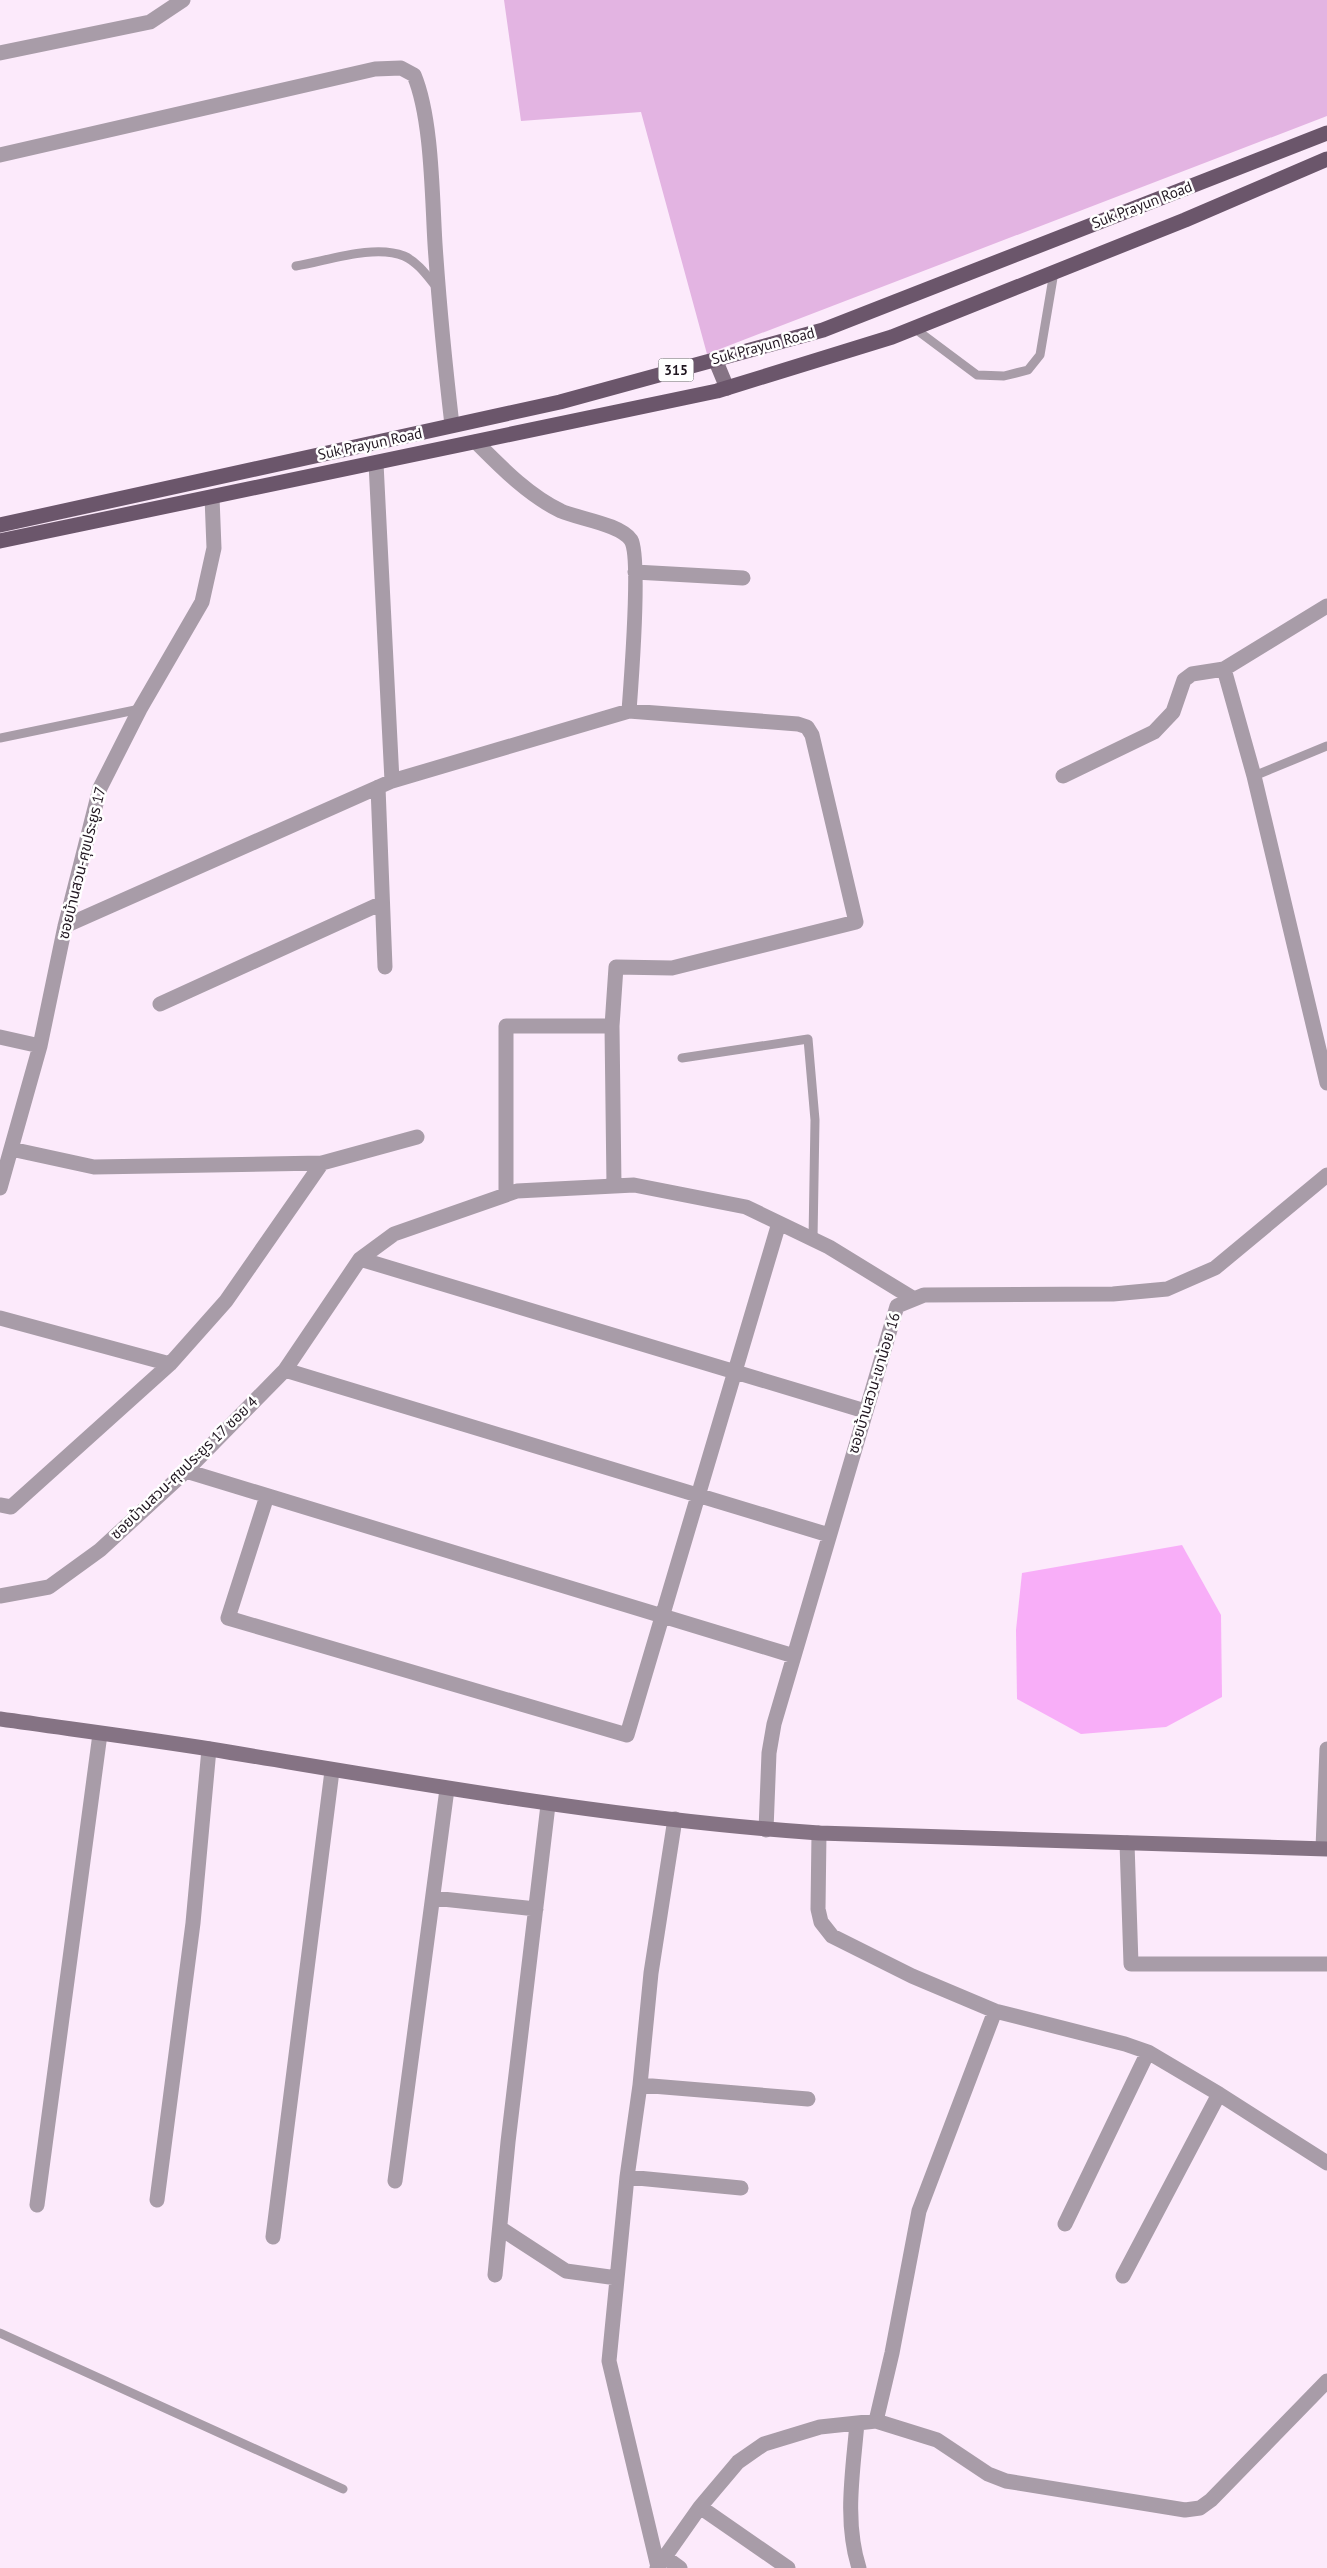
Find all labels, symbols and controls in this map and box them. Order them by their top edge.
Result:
street label: Suk Prayun Road [1089,177,1195,232]
street label: Suk Prayun Road [709,323,817,368]
road number: 315 [658,358,694,382]
street label: Suk Prayun Road [316,423,424,464]
street label: ซอยบ้านสวน-ศุขประยูร 17 [53,785,110,941]
street label: ซอยบ้านสวน-เขาน้อย 16 [843,1310,904,1456]
street label: ซอยบ้านสวน-ศุขประยูร 17 ซอย 4 [106,1392,261,1543]

